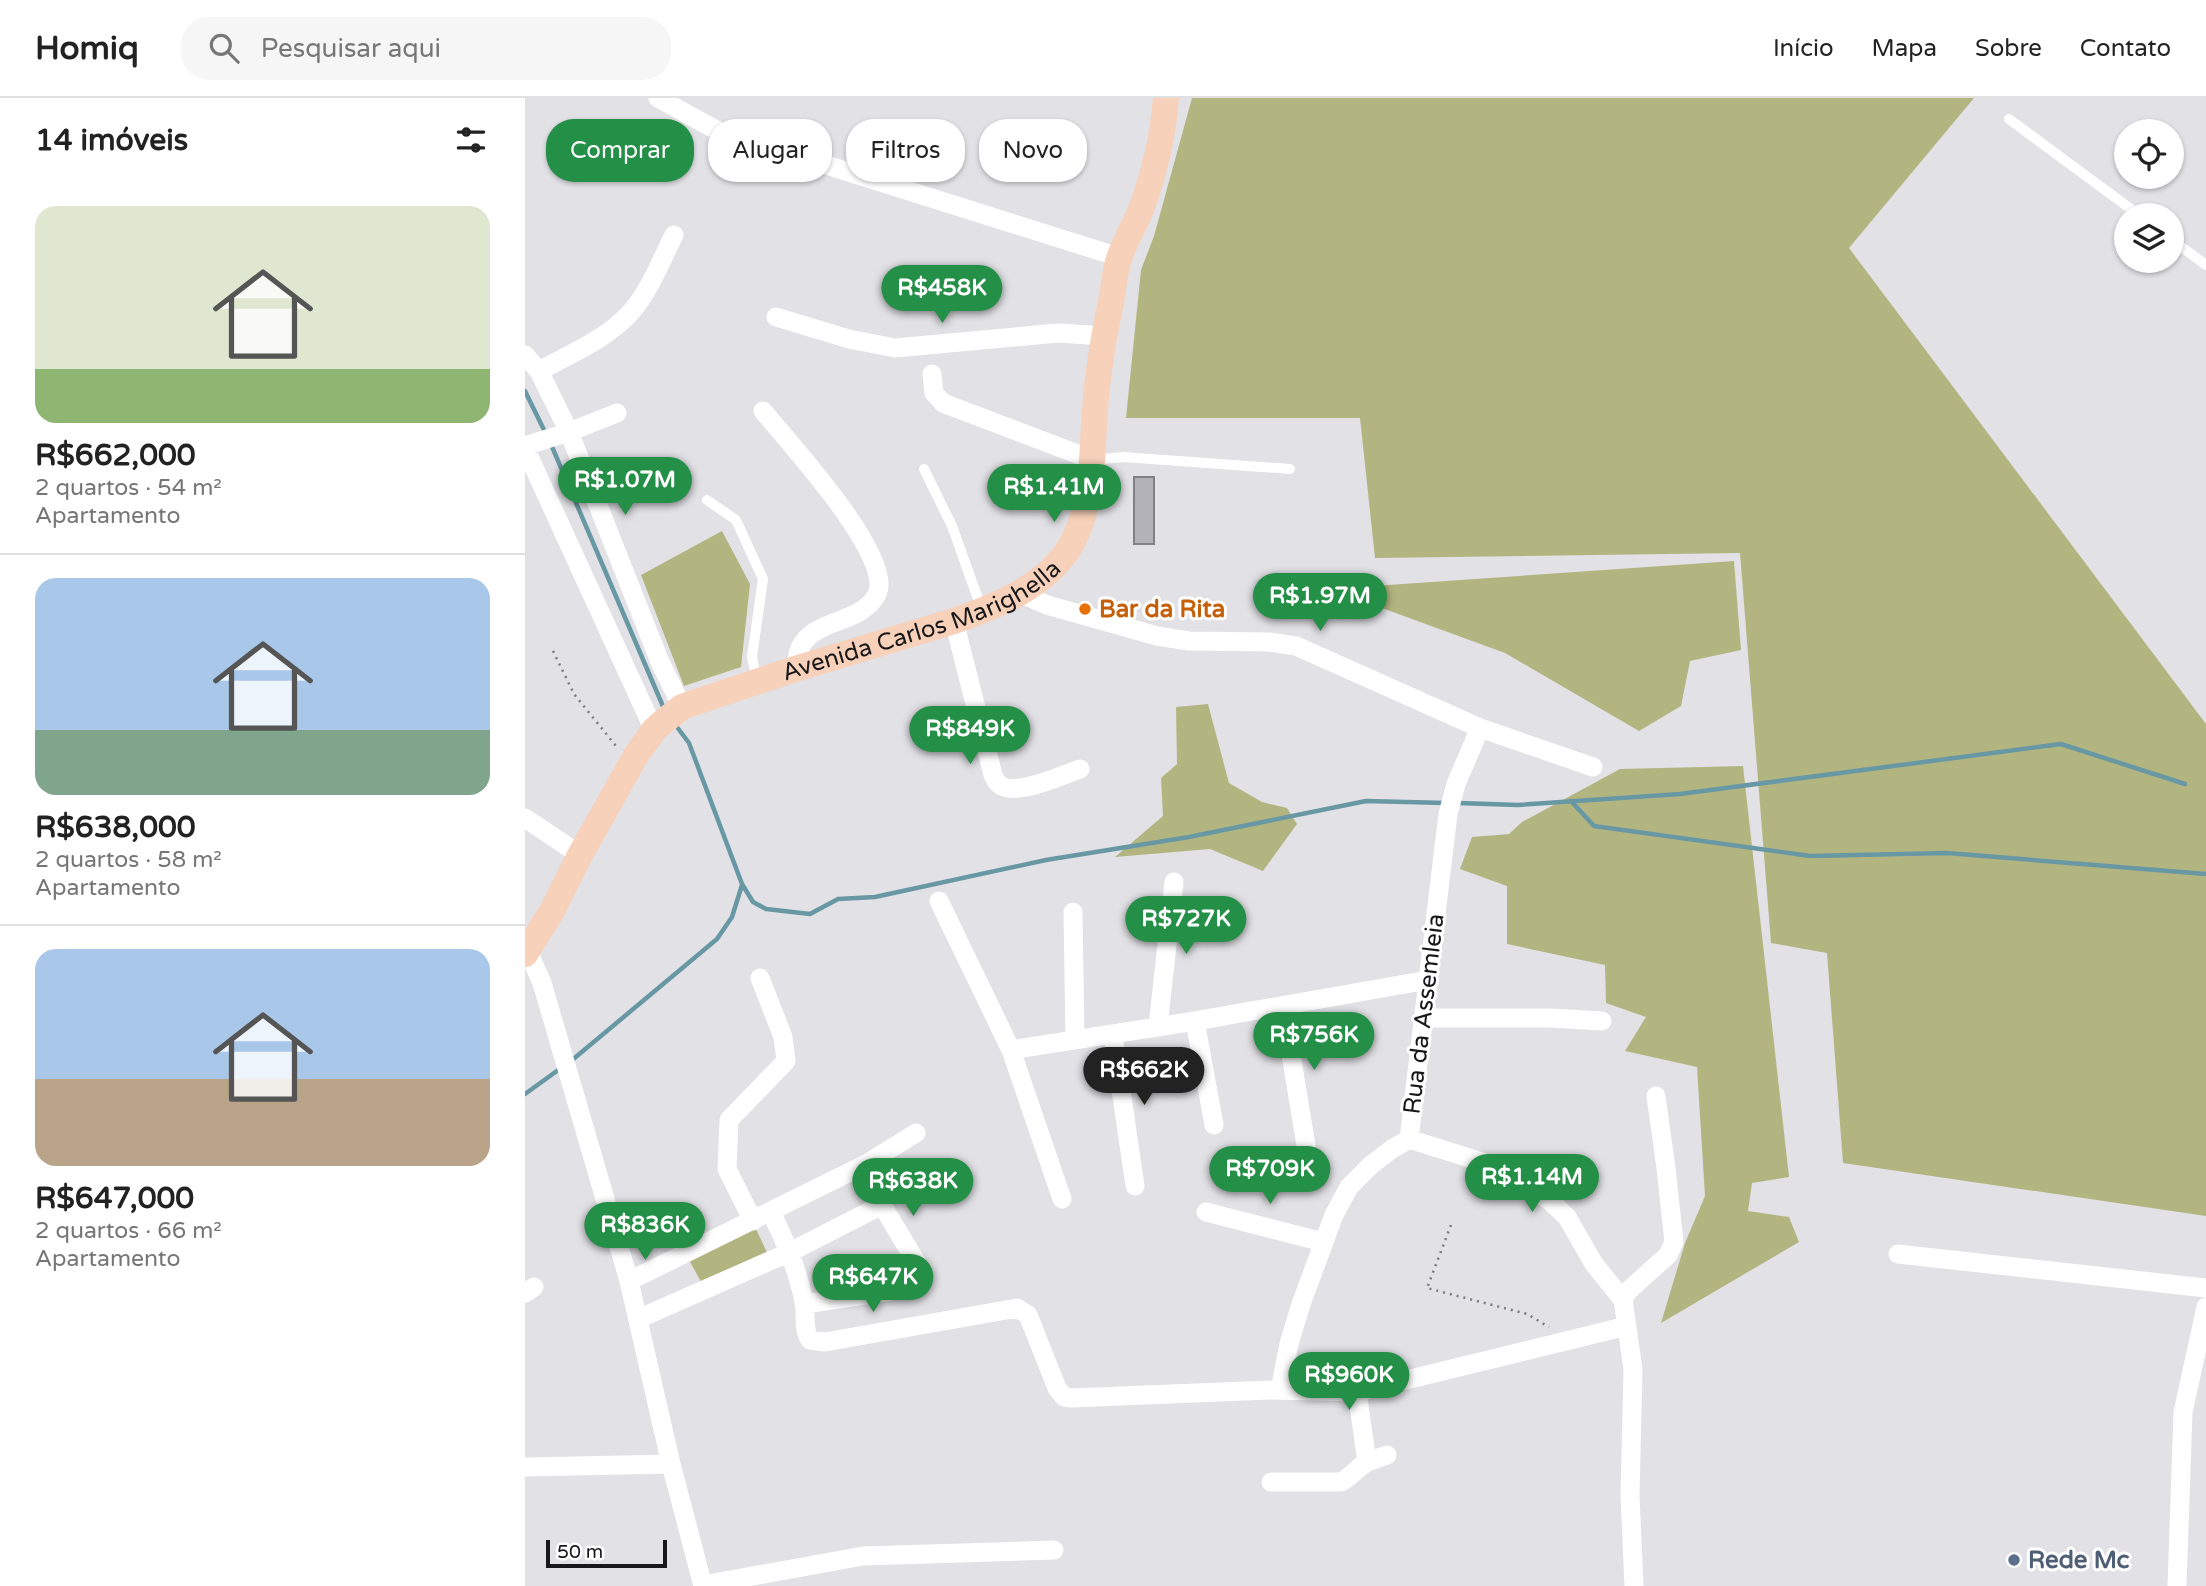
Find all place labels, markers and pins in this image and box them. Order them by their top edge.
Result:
pin: R$458K [885,266,999,325]
pin: R$1.07M [560,458,690,517]
pin: R$1.41M [989,464,1119,524]
pin: R$1.97M [1255,574,1385,633]
place label: Bar da Rita [1099,595,1225,624]
marker: Bar da Rita [1077,601,1093,617]
pin: R$849K [913,706,1027,766]
pin: R$727K [1129,896,1243,956]
pin: R$756K [1257,1012,1371,1072]
pin: R$662K [1087,1048,1201,1107]
pin: R$709K [1213,1146,1327,1206]
pin: R$1.14M [1467,1154,1597,1214]
pin: R$638K [856,1158,970,1218]
pin: R$836K [588,1202,702,1262]
pin: R$647K [816,1254,930,1314]
pin: R$960K [1292,1352,1406,1412]
place label: Rede Mc [2028,1546,2129,1575]
marker: Rede Mc [2006,1552,2022,1568]

